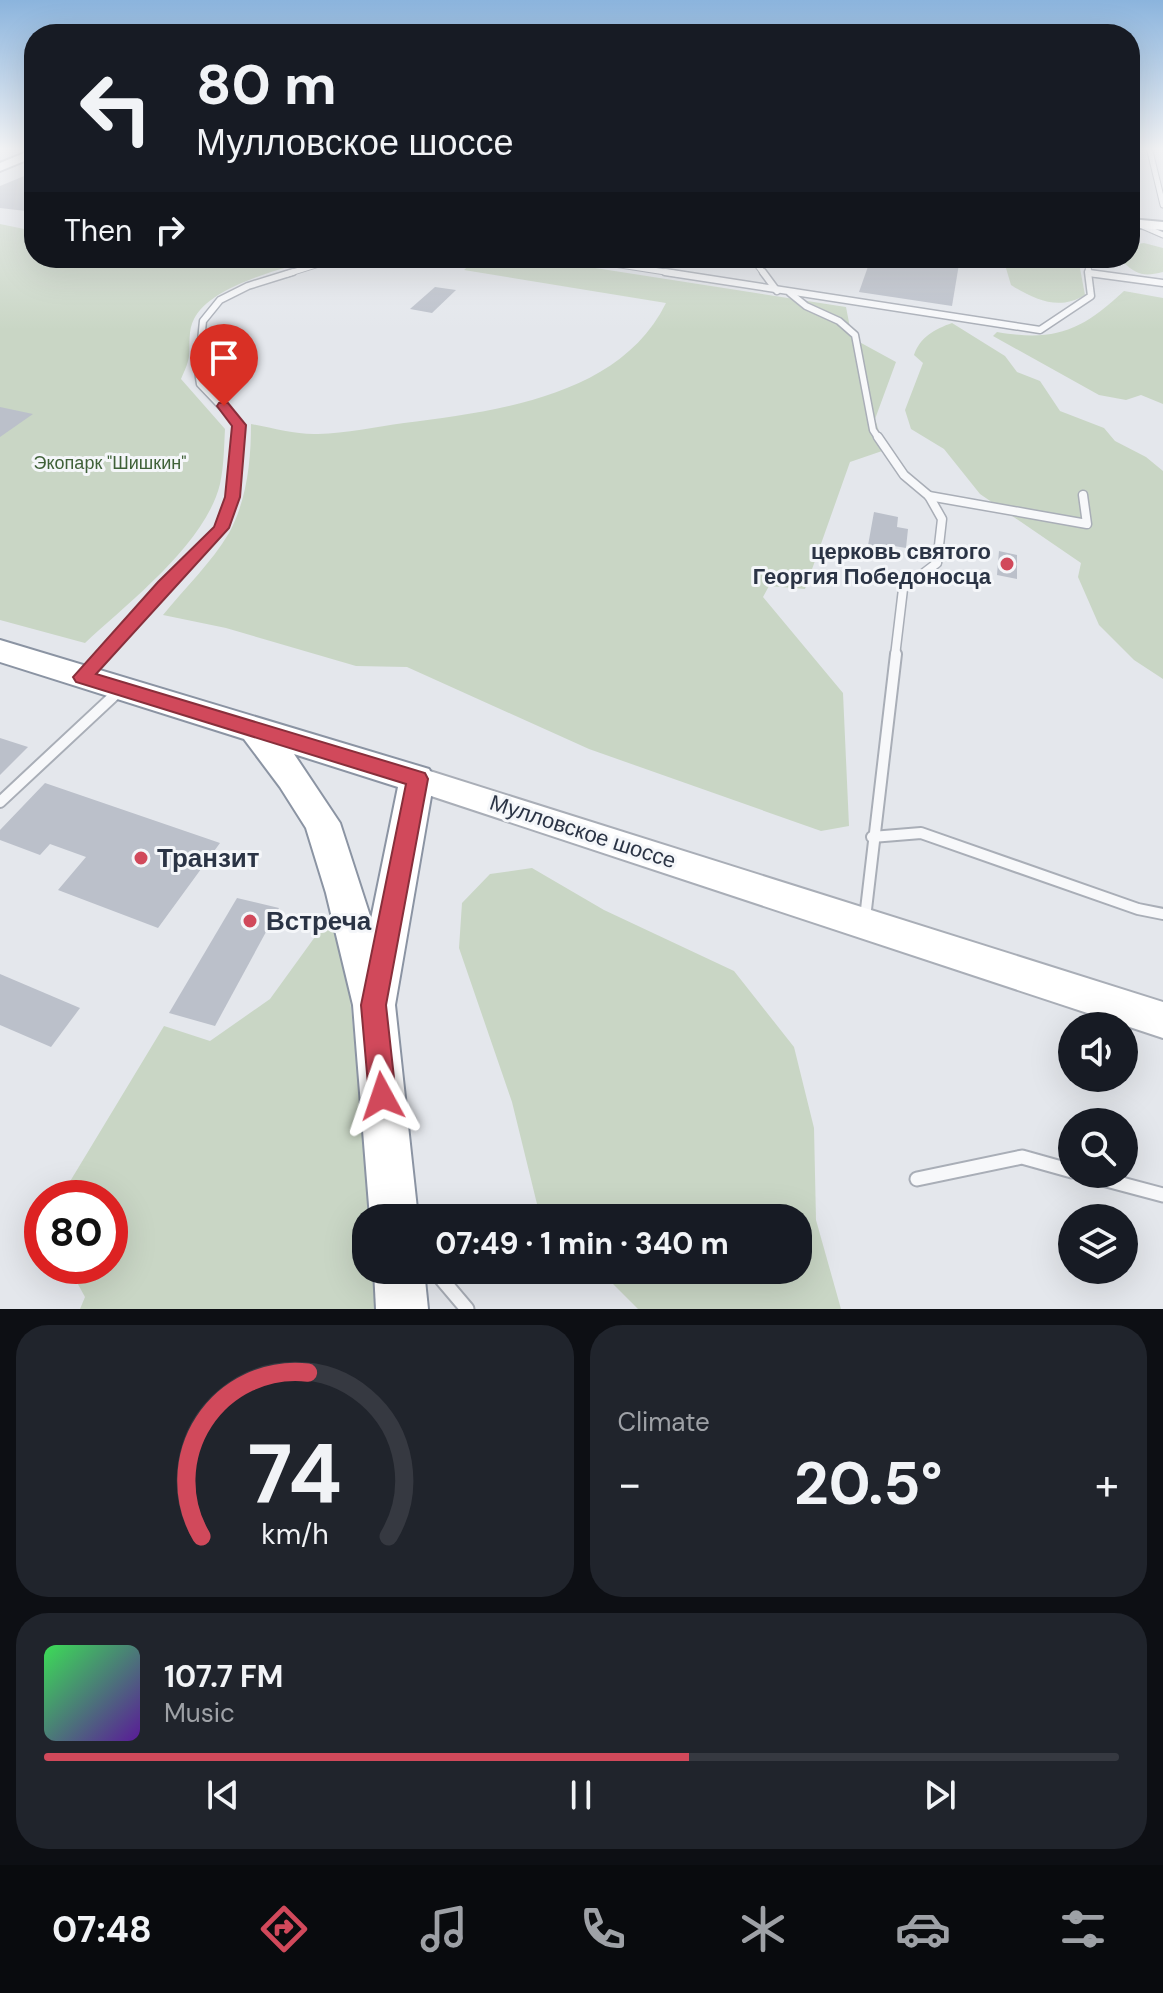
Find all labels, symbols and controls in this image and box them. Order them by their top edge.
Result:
text: 80 m [196,48,337,121]
icon: left [64,56,168,160]
text: Мулловское шоссе [196,119,513,166]
icon: right [148,208,192,252]
text: Then [64,211,132,250]
pin [190,324,258,406]
icon: arrive [202,336,246,380]
park label: Экопарк "Шишкин" [34,451,186,475]
place label: церковь святого Георгия Победоносца [753,537,992,591]
marker: церковь святого Георгия Победоносца [998,555,1016,573]
street label: Мулловское шоссе [486,788,680,875]
place label: Транзит [157,841,260,875]
marker: Транзит [132,849,150,867]
place label: Встреча [266,904,372,938]
marker: Встреча [241,912,259,930]
map controls [1058,1012,1138,1284]
button: sound [1058,1012,1138,1092]
position arrow [340,1054,424,1138]
button: search [1058,1108,1138,1188]
speed limit sign: 80 [24,1180,128,1284]
button: layers [1058,1204,1138,1284]
text: 07:49 · 1 min · 340 m [435,1224,729,1263]
text: Climate [618,1405,710,1439]
text: 74 [248,1420,342,1529]
text: 20.5° [794,1444,942,1523]
text: − [618,1455,642,1513]
text: + [1095,1455,1119,1513]
text: km/h [261,1516,329,1553]
text: 107.7 FM [164,1657,283,1696]
text: Music [164,1696,235,1730]
icon: previous [201,1773,245,1817]
icon: pause [559,1773,603,1817]
icon: next [918,1773,962,1817]
icon: directions [256,1901,312,1957]
icon: music [416,1901,472,1957]
icon: phone [575,1901,631,1957]
icon: climate [735,1901,791,1957]
icon: car [895,1901,951,1957]
icon: filters [1055,1901,1111,1957]
text: 07:48 [52,1906,152,1953]

